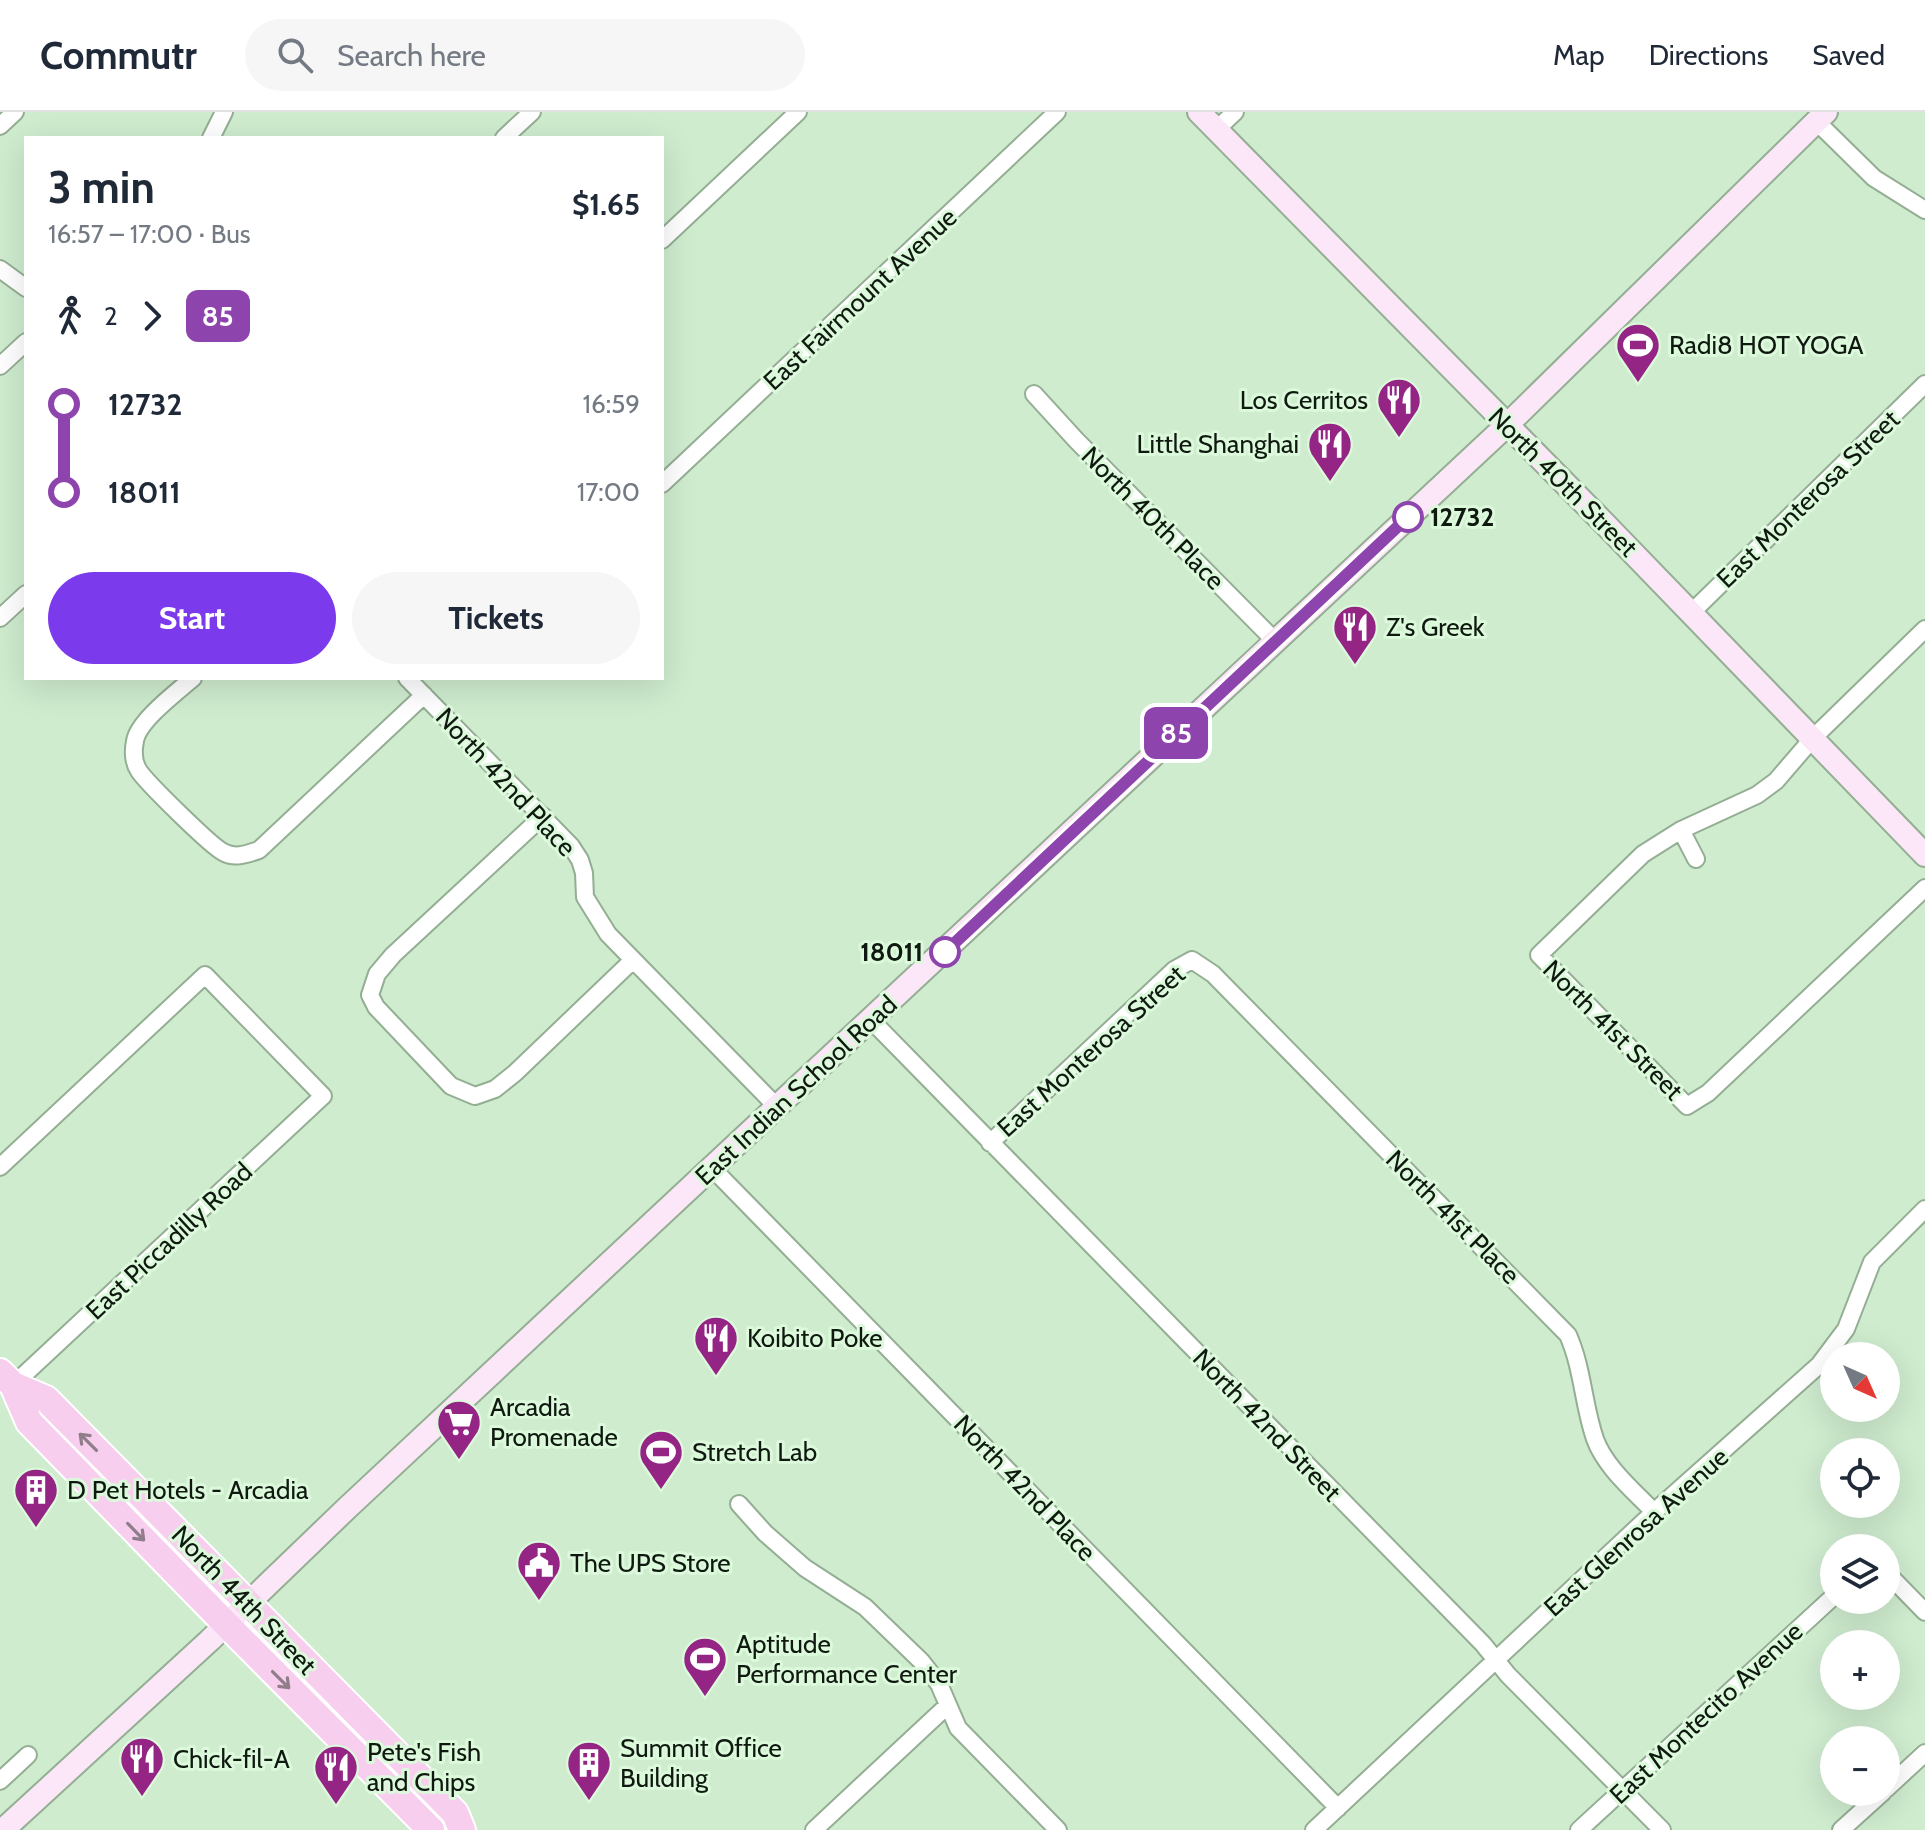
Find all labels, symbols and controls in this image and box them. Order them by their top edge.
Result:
search box [245,19,805,91]
text: Commutr [40,32,197,79]
icon: search [273,33,317,77]
text: Search here [337,37,486,74]
text: Map [1553,38,1605,72]
text: Directions [1649,38,1768,72]
text: Saved [1812,38,1885,72]
text: 3 min [48,161,155,214]
text: $1.65 [572,186,640,223]
street label: East Fairmount Avenue [757,201,963,397]
text: 16:57 – 17:00 · Bus [48,218,251,250]
icon: walk [48,294,92,338]
icon: forward [130,294,174,338]
text: 85 [202,299,234,333]
text: 2 [104,300,118,332]
sports icon: Radi8 HOT YOGA [1614,321,1662,384]
place label: Radi8 HOT YOGA [1669,329,1864,361]
restaurant icon: Los Cerritos [1375,376,1423,439]
place label: Los Cerritos [1240,384,1368,416]
text: 12732 [108,386,182,423]
text: 16:59 [583,388,640,420]
street label: North 40th Street [1482,401,1644,563]
street label: East Monterosa Street [1710,403,1906,594]
restaurant icon: Little Shanghai [1306,420,1354,483]
place label: Little Shanghai [1137,428,1299,460]
street label: North 40th Place [1075,440,1231,596]
text: 18011 [108,474,181,511]
text: 17:00 [577,476,640,508]
place label: 12732 [1430,501,1494,533]
marker: 12732 [1393,502,1423,532]
button: Start [48,572,336,664]
button: Tickets [352,572,640,664]
restaurant icon: Z's Greek [1331,603,1379,666]
place label: Z's Greek [1386,611,1485,643]
street label: North 42nd Place [429,701,583,863]
line badge: 85 [1140,707,1212,759]
text: 85 [1160,716,1192,750]
place label: 18011 [860,936,923,968]
marker: 18011 [930,937,960,967]
street label: North 41st Street [1536,953,1690,1107]
street label: East Monterosa Street [990,958,1192,1144]
street label: East Indian School Road [689,988,903,1192]
street label: North 41st Place [1379,1143,1527,1291]
street label: East Piccadilly Road [79,1156,259,1326]
restaurant icon: Koibito Poke [692,1314,740,1377]
place label: Koibito Poke [747,1322,883,1354]
street label: North 42nd Street [1186,1342,1348,1508]
north arrow [1820,1342,1900,1422]
map controls [1820,1342,1900,1806]
place label: Arcadia Promenade [490,1391,618,1453]
supermarket icon: Arcadia Promenade [435,1398,483,1461]
street label: North 42nd Place [947,1408,1103,1568]
sports icon: Stretch Lab [637,1428,685,1491]
one-way arrow [79,1432,98,1452]
place label: Stretch Lab [692,1436,817,1468]
button: locate [1820,1438,1900,1518]
street label: East Glenrosa Avenue [1537,1441,1735,1623]
building icon: D Pet Hotels - Arcadia [12,1466,60,1529]
place label: D Pet Hotels - Arcadia [67,1474,309,1506]
street label: North 44th Street [165,1519,323,1681]
one-way arrow [126,1522,145,1541]
button: layers [1820,1534,1900,1614]
public building icon: The UPS Store [515,1539,563,1602]
place label: The UPS Store [570,1547,731,1579]
street label: East Montecito Avenue [1603,1615,1809,1811]
place label: Aptitude Performance Center [736,1628,958,1690]
button: + [1820,1630,1900,1710]
sports icon: Aptitude Performance Center [681,1635,729,1698]
one-way arrow [271,1670,290,1689]
button: − [1820,1726,1900,1806]
place label: Summit Office Building [620,1732,782,1794]
restaurant icon: Chick-fil-A [118,1735,166,1798]
place label: Pete's Fish and Chips [367,1736,481,1798]
building icon: Summit Office Building [565,1739,613,1802]
place label: Chick-fil-A [173,1743,290,1775]
restaurant icon: Pete's Fish and Chips [312,1743,360,1806]

